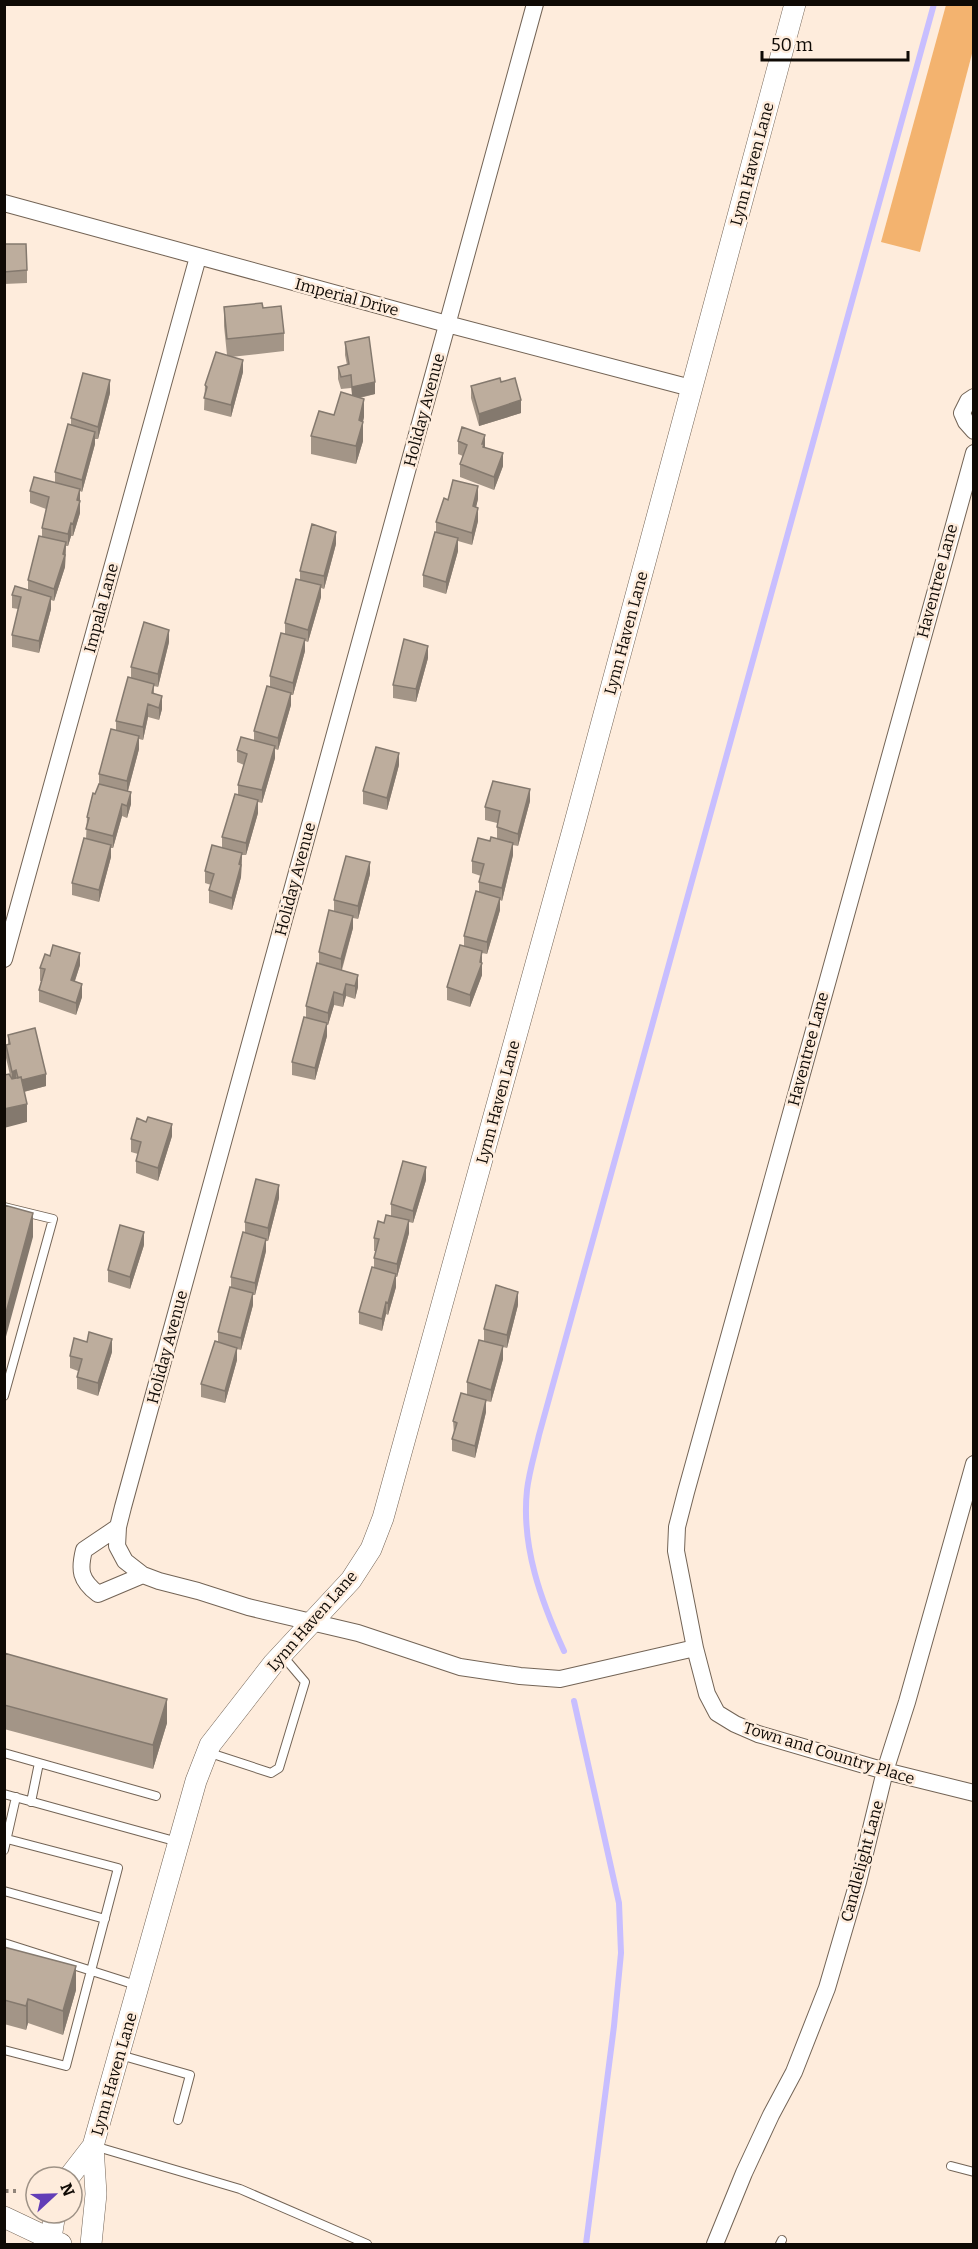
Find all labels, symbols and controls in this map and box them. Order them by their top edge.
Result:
scale bar [762,24,908,62]
text: 50 m [771,34,813,56]
street label: Lynn Haven Lane [726,100,778,228]
street label: Imperial Drive [293,274,401,320]
street label: Holiday Avenue [400,351,448,469]
street label: Haventree Lane [913,522,961,640]
street label: Impala Lane [80,561,122,655]
street label: Lynn Haven Lane [600,569,652,697]
street label: Holiday Avenue [271,820,319,938]
street label: Haventree Lane [784,990,832,1108]
street label: Lynn Haven Lane [472,1038,524,1166]
street label: Holiday Avenue [143,1288,191,1406]
street label: Lynn Haven Lane [263,1567,361,1675]
street label: Town and Country Place [741,1718,917,1788]
street label: Candlelight Lane [837,1798,887,1924]
street label: Lynn Haven Lane [87,2010,141,2138]
north arrow [24,2165,84,2225]
text: N [56,2180,79,2199]

